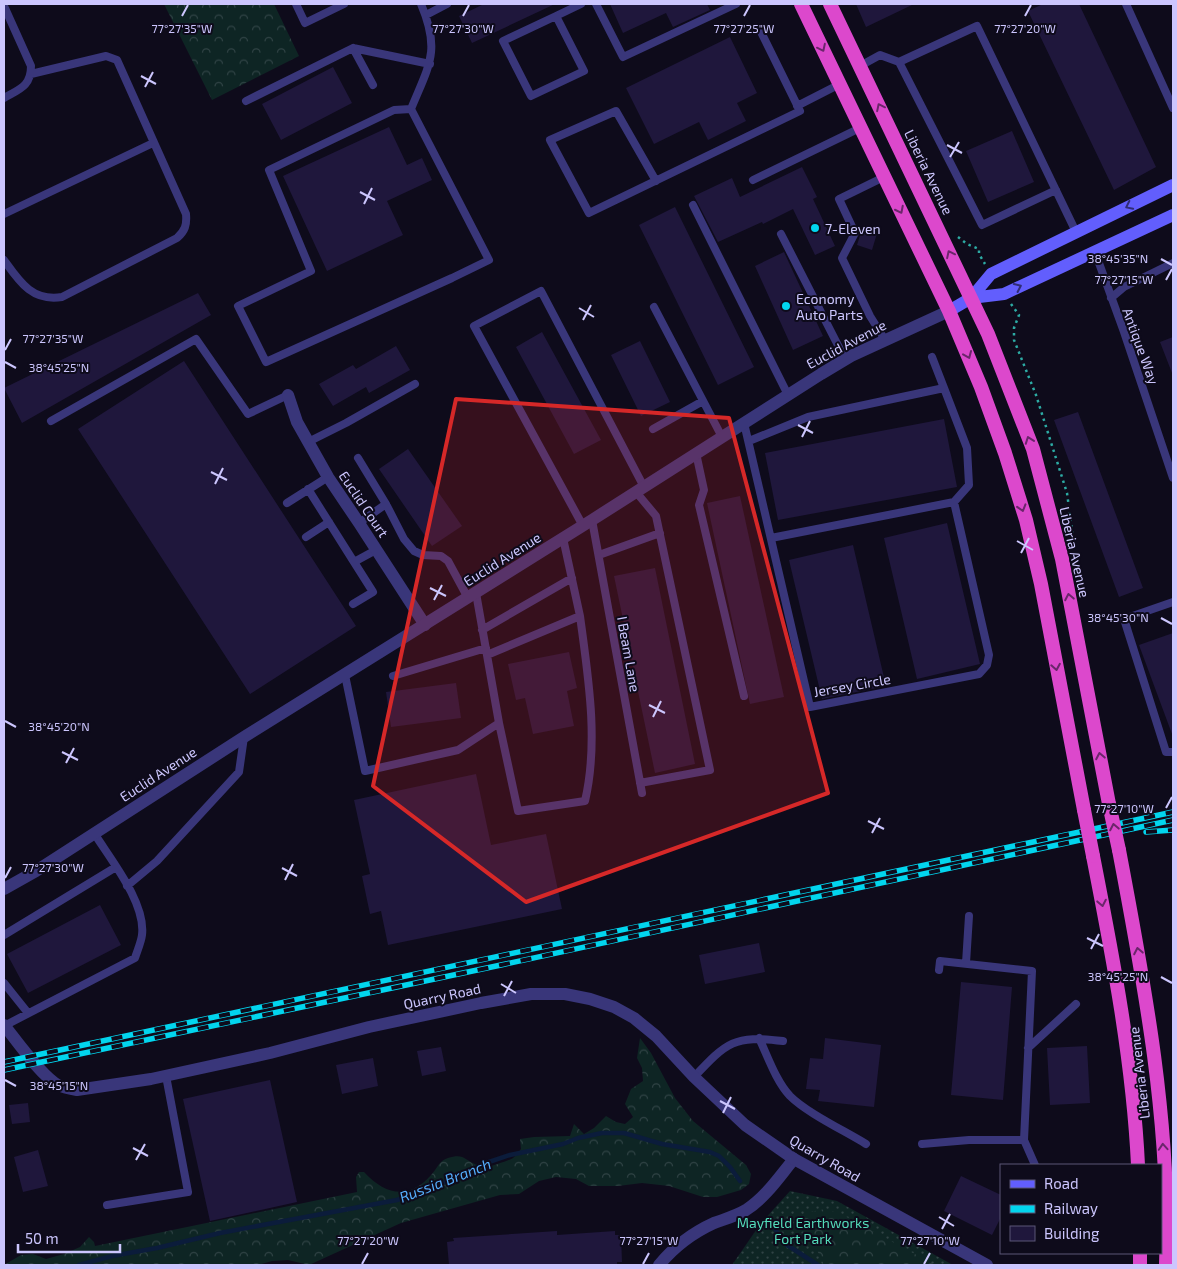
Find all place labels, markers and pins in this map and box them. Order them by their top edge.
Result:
place label: 7-Eleven [825,220,881,237]
marker: 7-Eleven [809,222,821,234]
place label: Economy Auto Parts [796,290,863,323]
marker: Economy Auto Parts [780,300,792,312]

